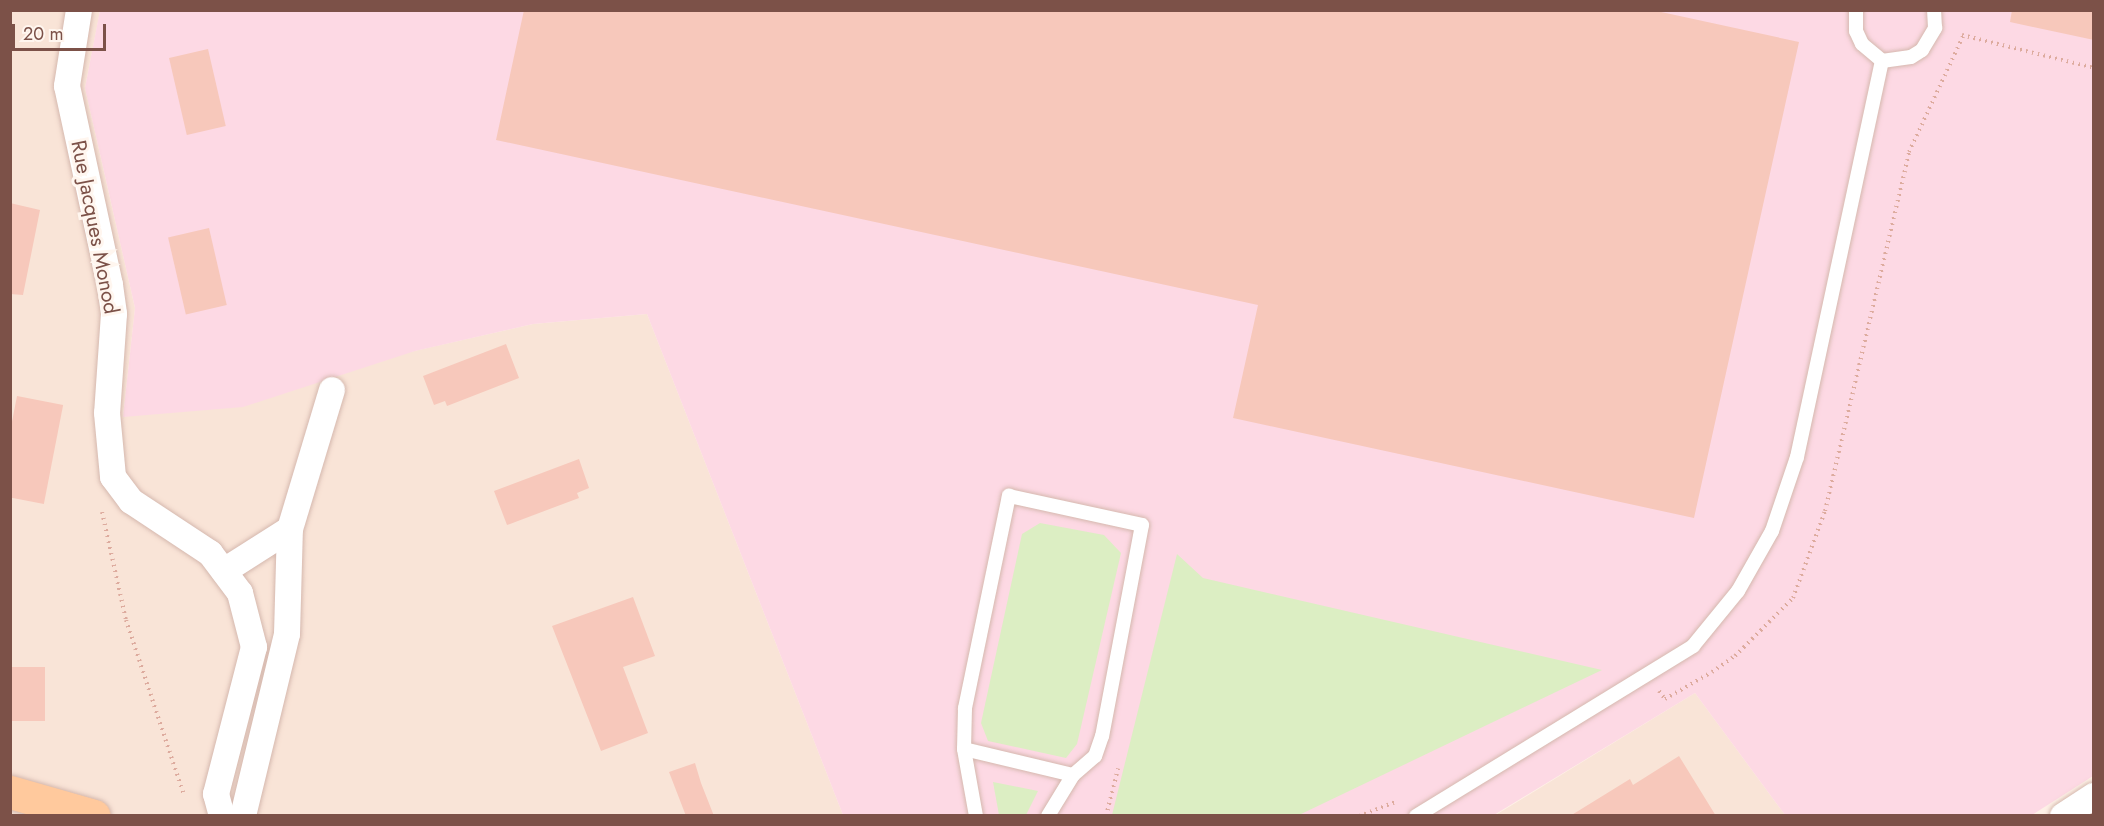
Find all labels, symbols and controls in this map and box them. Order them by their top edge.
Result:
scale bar [15,12,110,50]
text: 20 m [23,21,63,47]
street label: Rue Jacques Monod [66,138,124,316]

